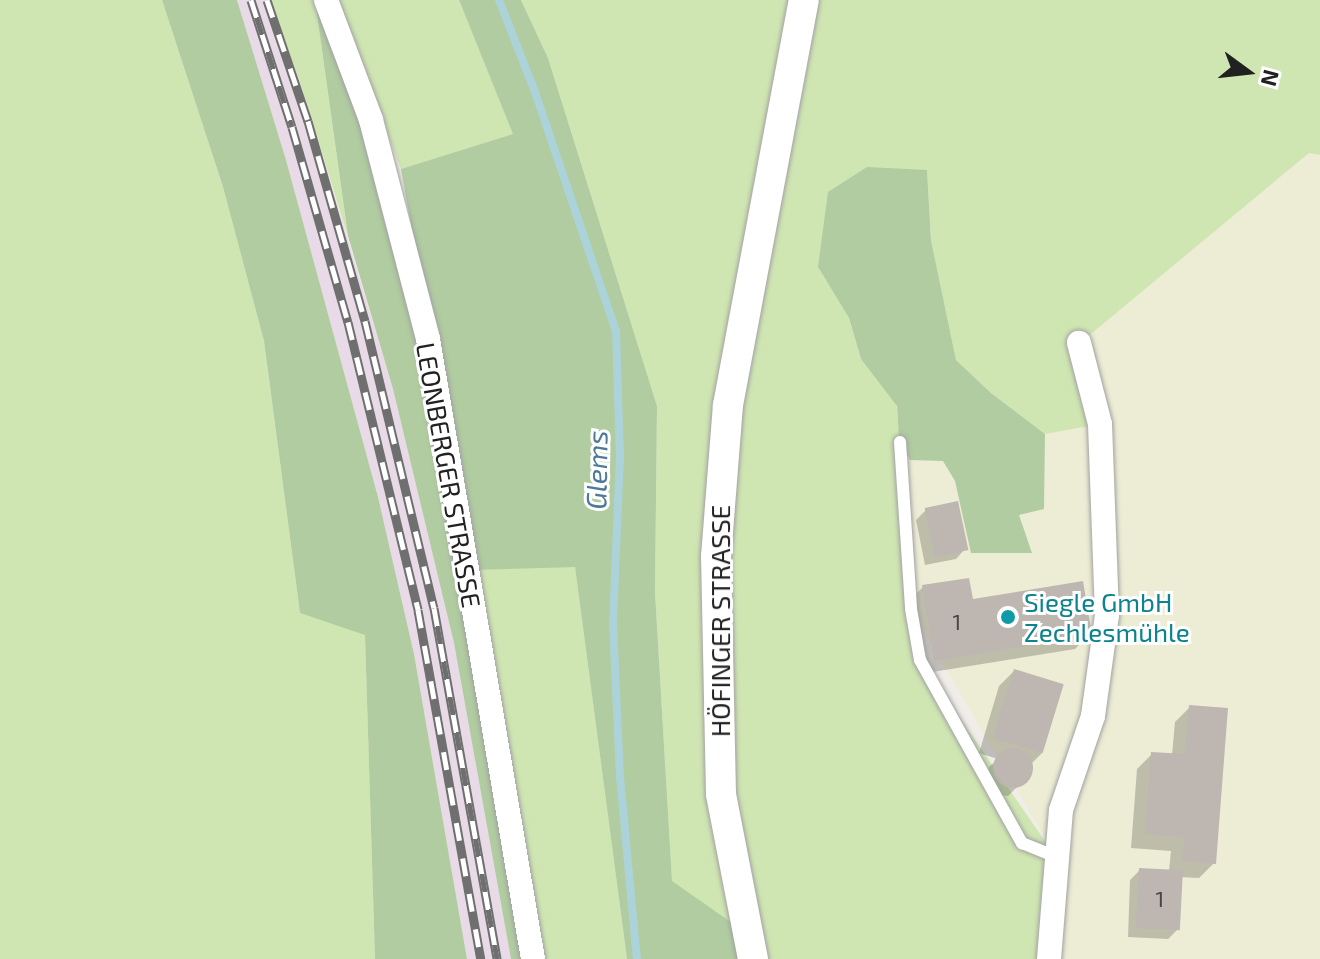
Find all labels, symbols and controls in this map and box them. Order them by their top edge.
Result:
north arrow [1208,32,1288,112]
text: N [1257,67,1286,89]
street label: LEONBERGER STRASSE [410,340,488,610]
water label: Glems [579,430,613,510]
street label: HÖFINGER STRASSE [704,505,736,737]
place label: Siegle GmbH Zechlesmühle [1024,586,1190,648]
marker: Siegle GmbH Zechlesmühle [999,608,1017,626]
house number: 1 [953,609,961,635]
house number: 1 [1156,886,1164,912]

